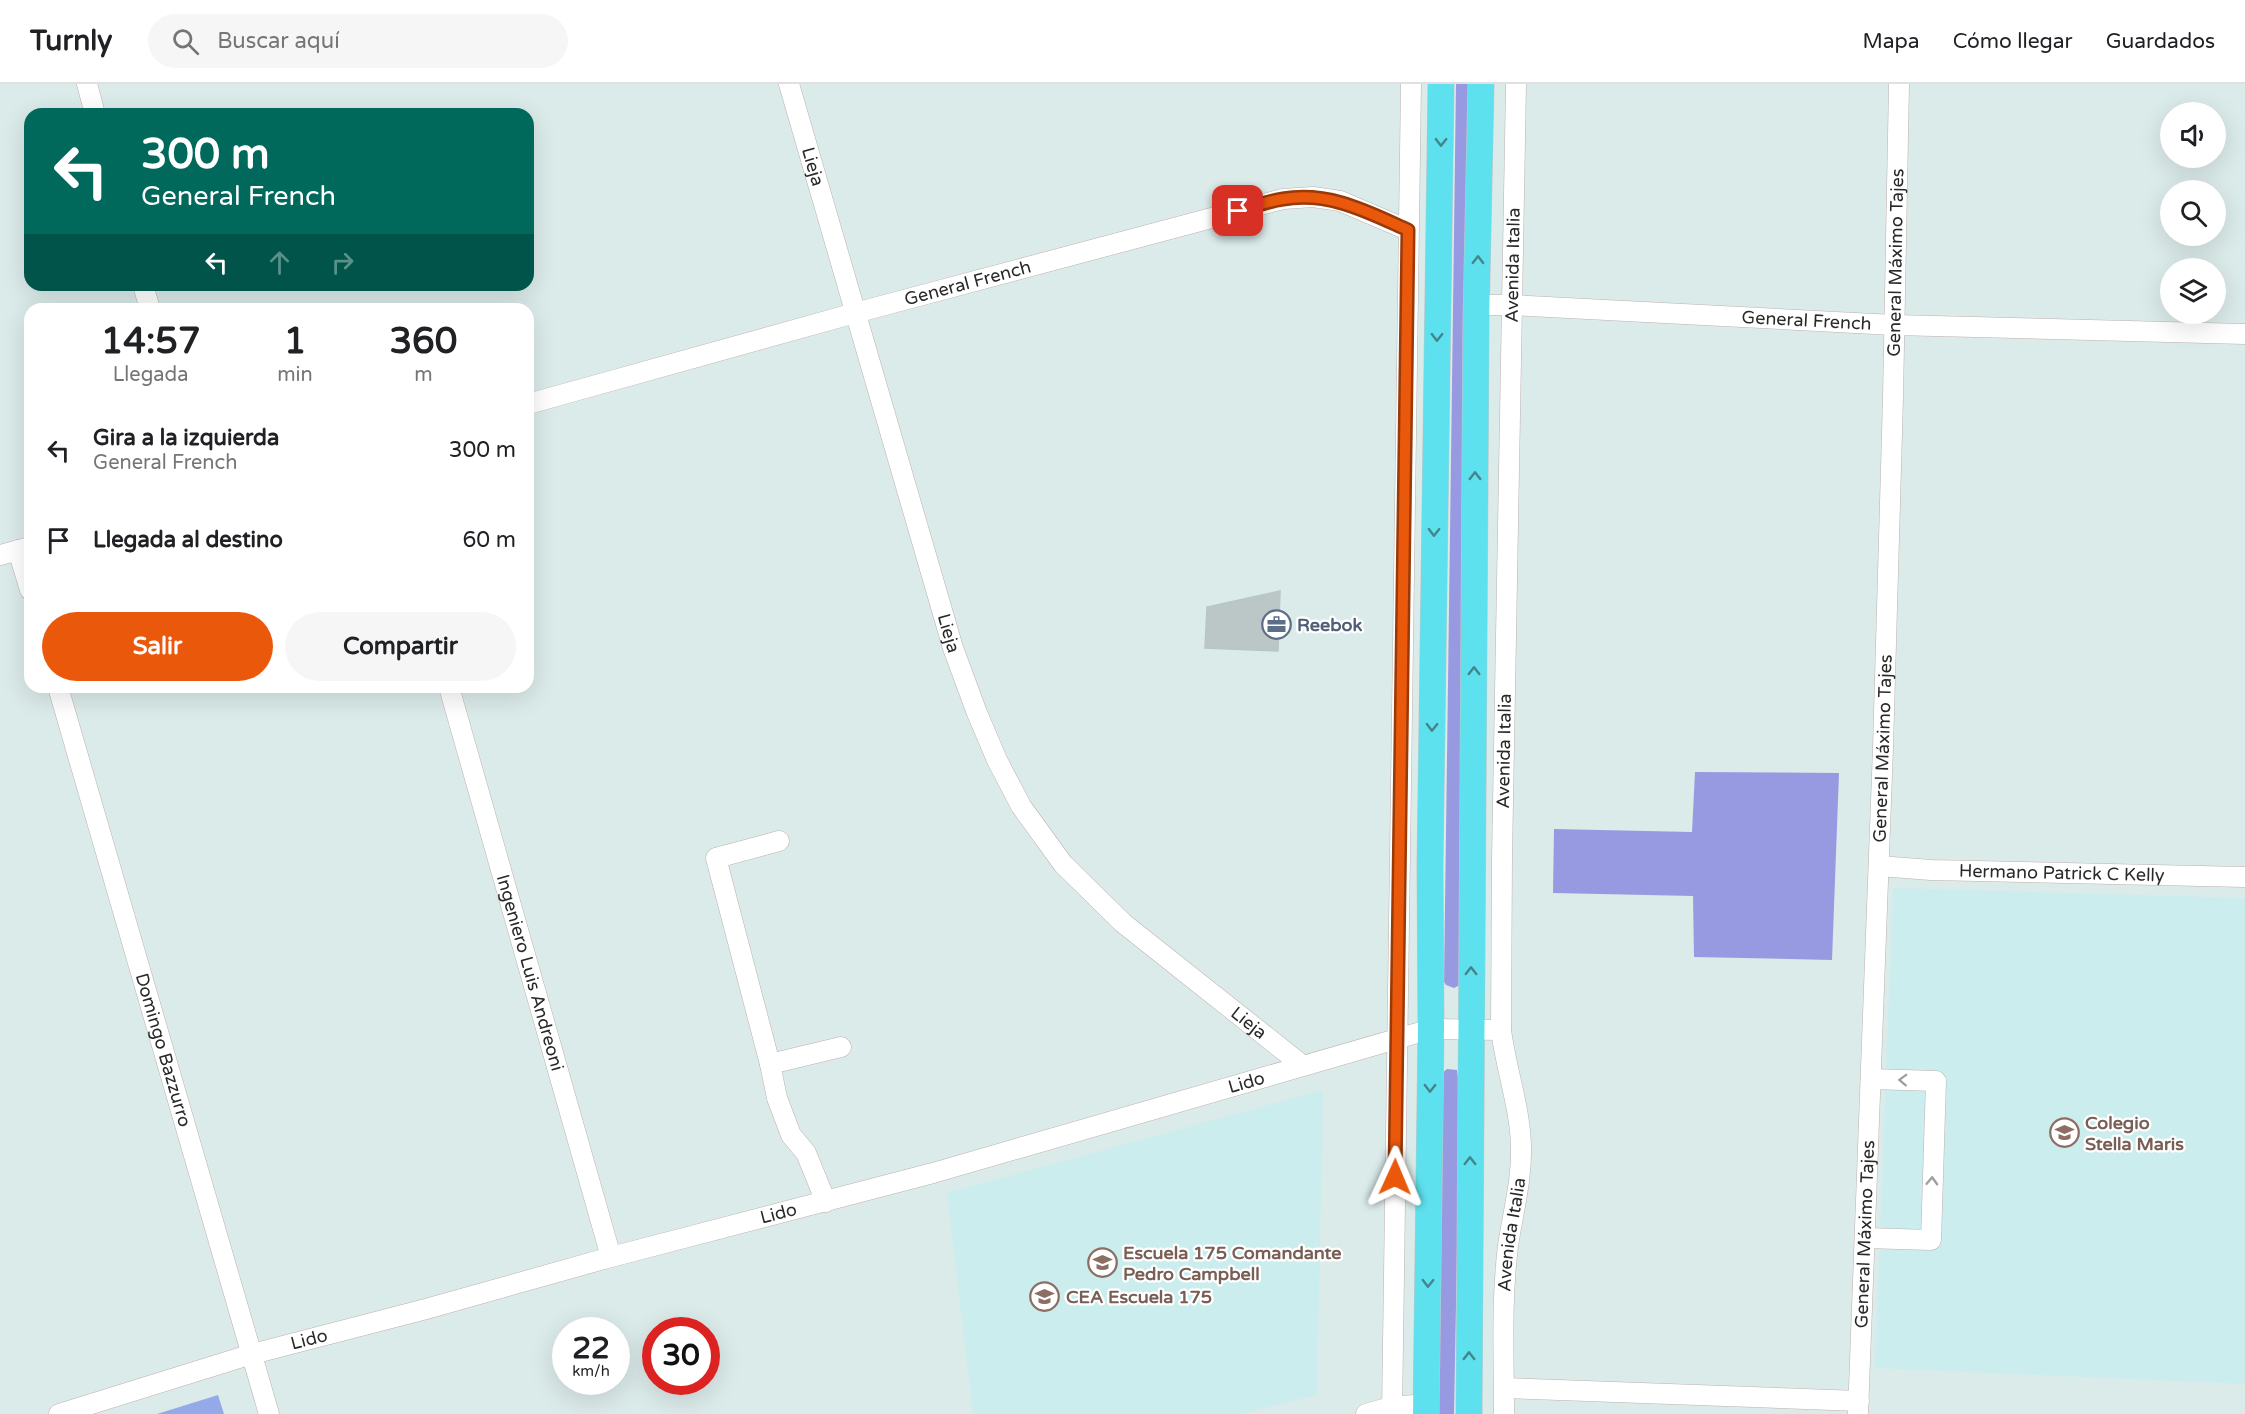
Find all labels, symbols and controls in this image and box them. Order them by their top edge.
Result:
search box [148,14,568,68]
text: Turnly [30,24,112,58]
icon: search [169,25,202,58]
text: Buscar aquí [217,28,340,54]
text: Mapa [1862,29,1920,54]
text: Cómo llegar [1953,29,2073,54]
text: Guardados [2106,29,2215,54]
map controls [2160,102,2226,324]
button: sound [2160,102,2226,168]
text: 300 m [141,129,270,180]
icon: left [42,132,120,210]
one-way arrow [1434,138,1447,147]
street label: Lieja [797,144,829,189]
street label: General Máximo Tajes [1883,168,1908,357]
text: General French [141,180,336,213]
button: search [2160,180,2226,246]
pin [1212,185,1263,236]
icon: arrive [1221,194,1254,227]
street label: Avenida Italia [1501,207,1525,323]
icon: left [200,246,233,279]
icon: ahead [263,246,296,279]
icon: right [326,246,359,279]
one-way arrow [1471,255,1484,264]
street label: General French [902,256,1033,310]
button: layers [2160,258,2226,324]
street label: General French [1741,306,1872,335]
text: 14:57 [101,320,201,363]
text: 1 [284,320,306,363]
text: 360 [389,320,457,363]
one-way arrow [1431,333,1443,342]
text: Llegada [113,363,188,387]
text: min [277,363,313,387]
text: m [414,363,433,387]
text: Gira a la izquierda [93,425,279,451]
icon: left [42,434,75,467]
text: 300 m [449,437,516,463]
text: General French [93,451,237,475]
one-way arrow [1469,471,1481,480]
icon: arrive [42,524,75,557]
text: Llegada al destino [93,527,283,553]
text: 60 m [462,527,516,553]
one-way arrow [1428,528,1441,537]
office icon: Reebok [1260,609,1292,641]
street label: Lieja [933,611,965,655]
button: Salir [42,612,273,681]
button: Compartir [285,612,516,681]
place label: Reebok [1297,614,1362,636]
street label: General Máximo Tajes [1868,654,1897,843]
one-way arrow [1467,666,1480,675]
street label: Avenida Italia [1492,693,1516,809]
one-way arrow [1426,723,1438,732]
street label: Hermano Patrick C Kelly [1959,860,2165,886]
street label: Ingeniero Luis Andreoni [492,872,569,1074]
one-way arrow [1465,966,1477,975]
street label: Domingo Bazzurro [131,971,196,1130]
street label: Lieja [1226,1002,1271,1044]
street label: Lido [1225,1067,1267,1098]
one-way arrow [1899,1074,1908,1086]
one-way arrow [1424,1083,1436,1092]
place label: Colegio Stella Maris [2085,1112,2184,1155]
school or university icon: Colegio Stella Maris [2048,1117,2080,1149]
street label: General Máximo Tajes [1850,1140,1879,1329]
position arrow [1363,1145,1427,1209]
one-way arrow [1464,1156,1476,1165]
street label: Avenida Italia [1493,1176,1530,1292]
one-way arrow [1926,1177,1939,1186]
street label: Lido [758,1198,799,1229]
place label: Escuela 175 Comandante Pedro Campbell [1123,1242,1342,1285]
school or university icon: Escuela 175 Comandante Pedro Campbell [1086,1247,1118,1279]
one-way arrow [1422,1278,1434,1287]
school or university icon: CEA Escuela 175 [1029,1281,1061,1313]
place label: CEA Escuela 175 [1066,1286,1212,1308]
speed limit sign: 30 [642,1317,720,1395]
street label: Lido [288,1324,330,1355]
text: 22 [572,1330,610,1367]
one-way arrow [1463,1351,1475,1360]
text: km/h [572,1362,610,1380]

